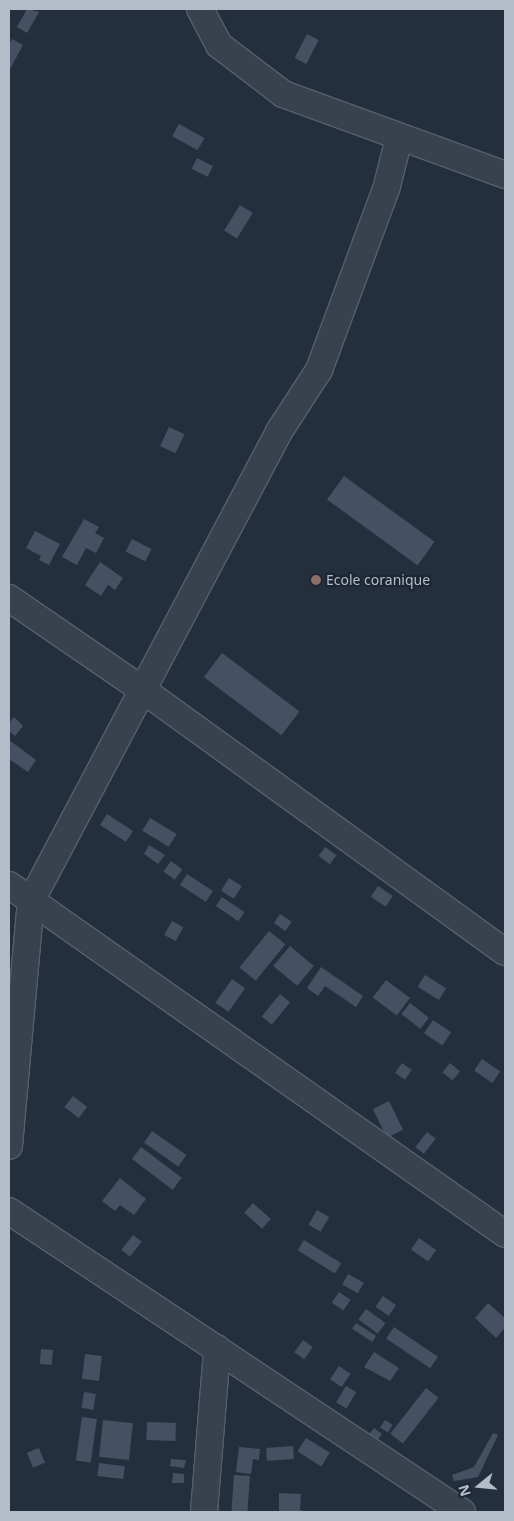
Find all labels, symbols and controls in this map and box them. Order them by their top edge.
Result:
place label: Ecole coranique [326,572,430,588]
marker: Ecole coranique [310,574,322,586]
north arrow [454,1461,504,1511]
text: N [453,1482,475,1499]

